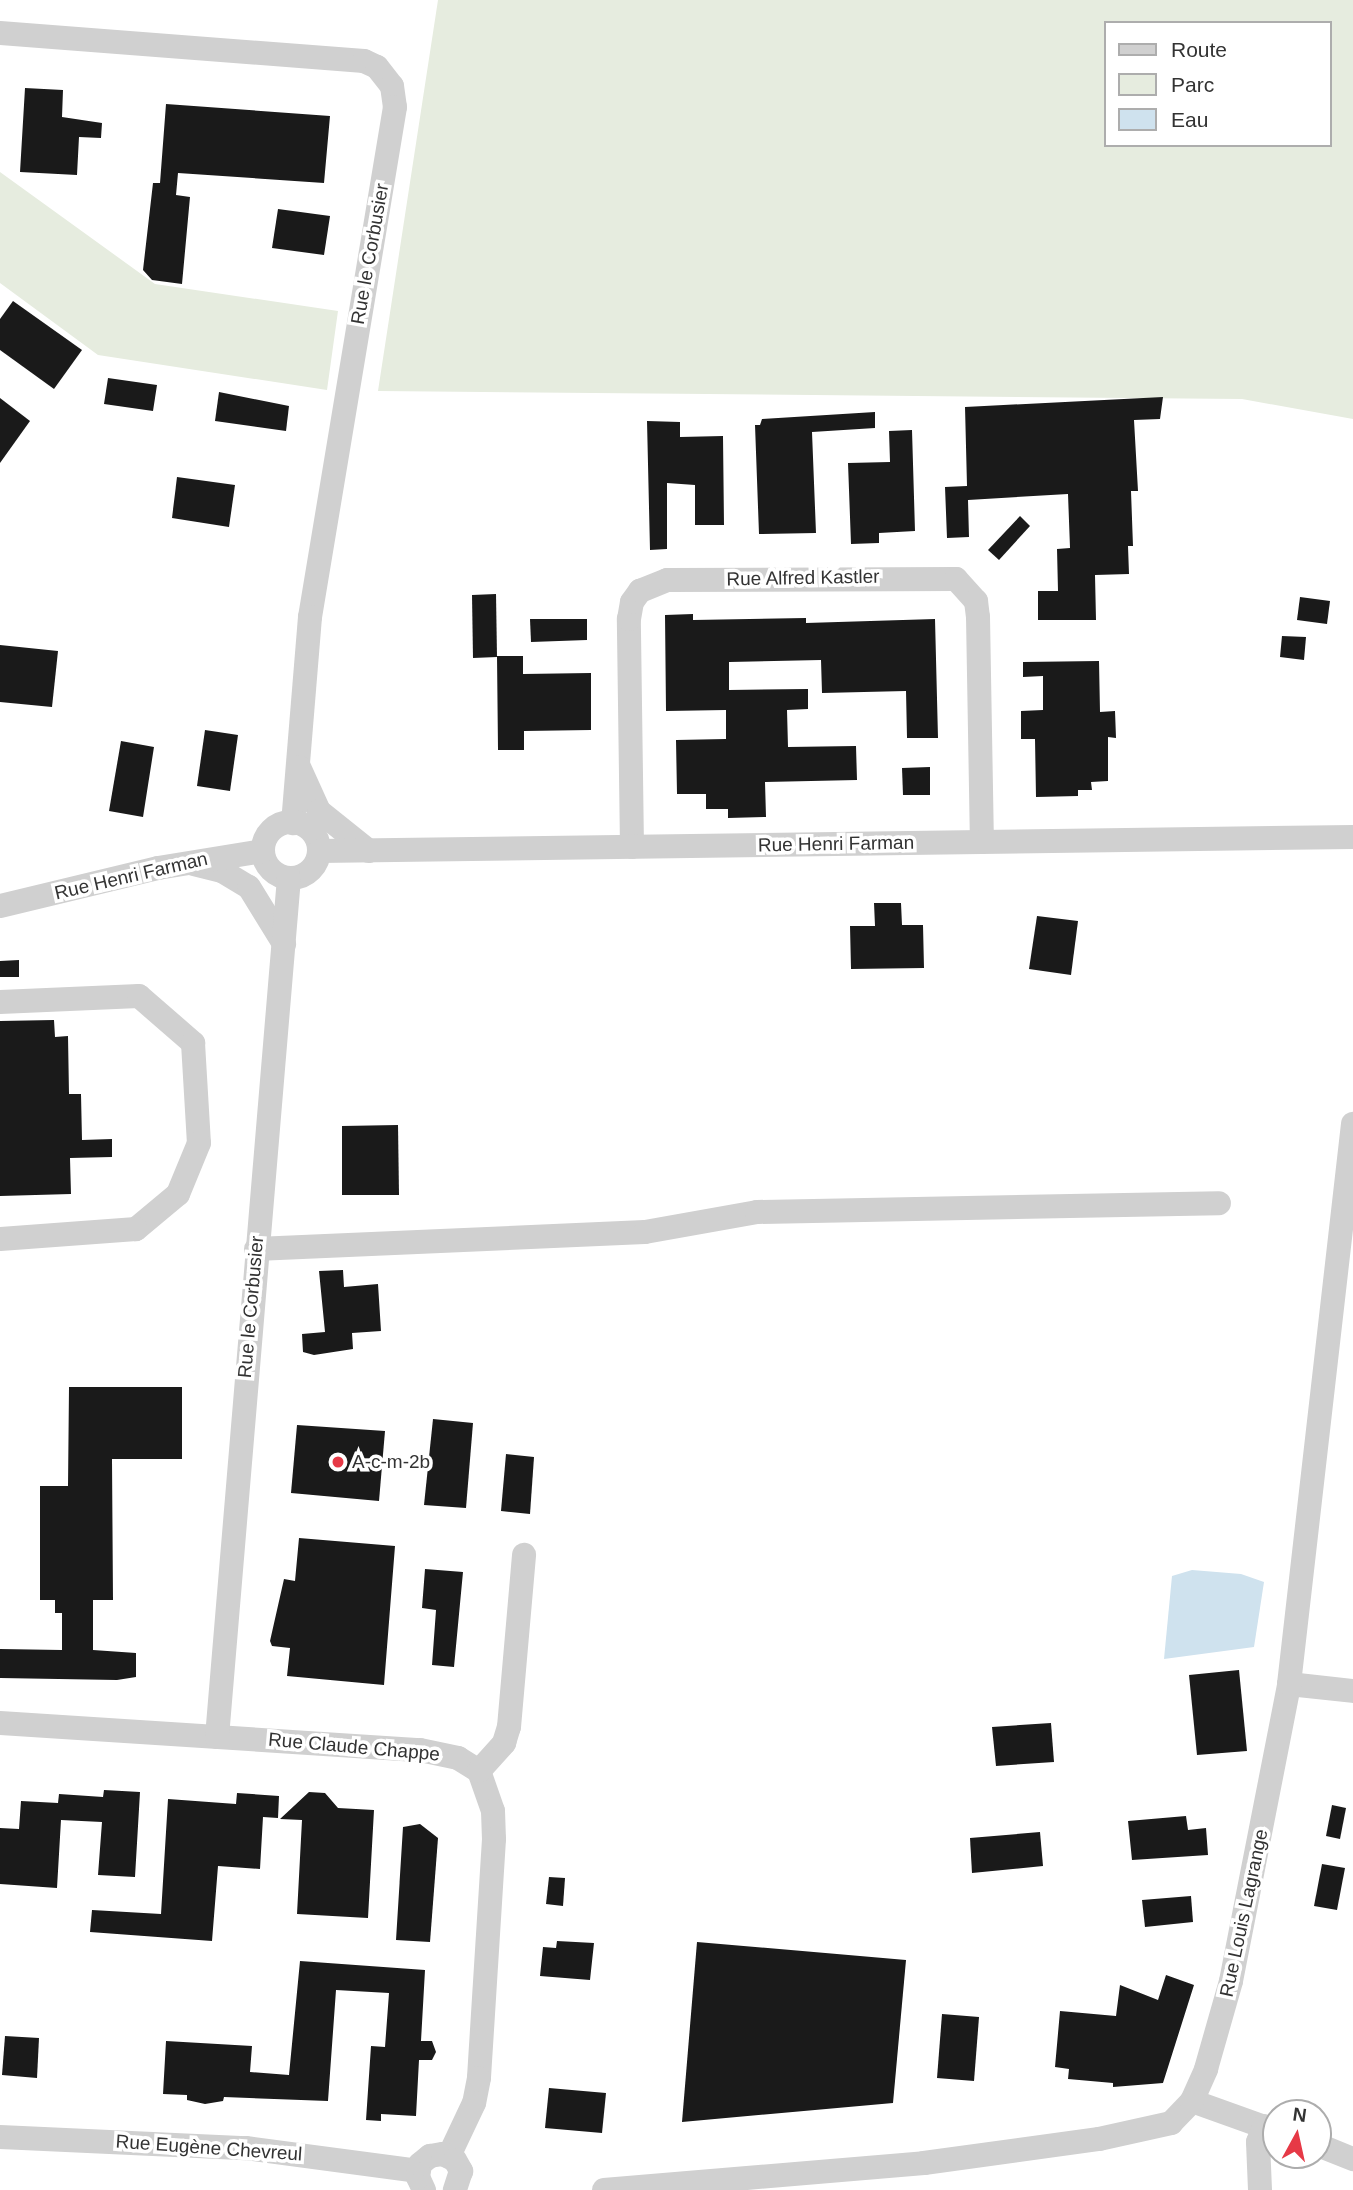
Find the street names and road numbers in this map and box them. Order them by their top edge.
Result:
street label: Rue le Corbusier [346,182,394,326]
street label: Rue Alfred Kastler [726,565,880,591]
street label: Rue Henri Farman [758,831,914,857]
street label: Rue Henri Farman [52,847,210,905]
street label: Rue le Corbusier [233,1235,269,1379]
street label: Rue Claude Chappe [267,1728,441,1766]
street label: Rue Louis Lagrange [1215,1827,1273,1999]
street label: Rue Eugène Chevreul [115,2130,303,2166]

